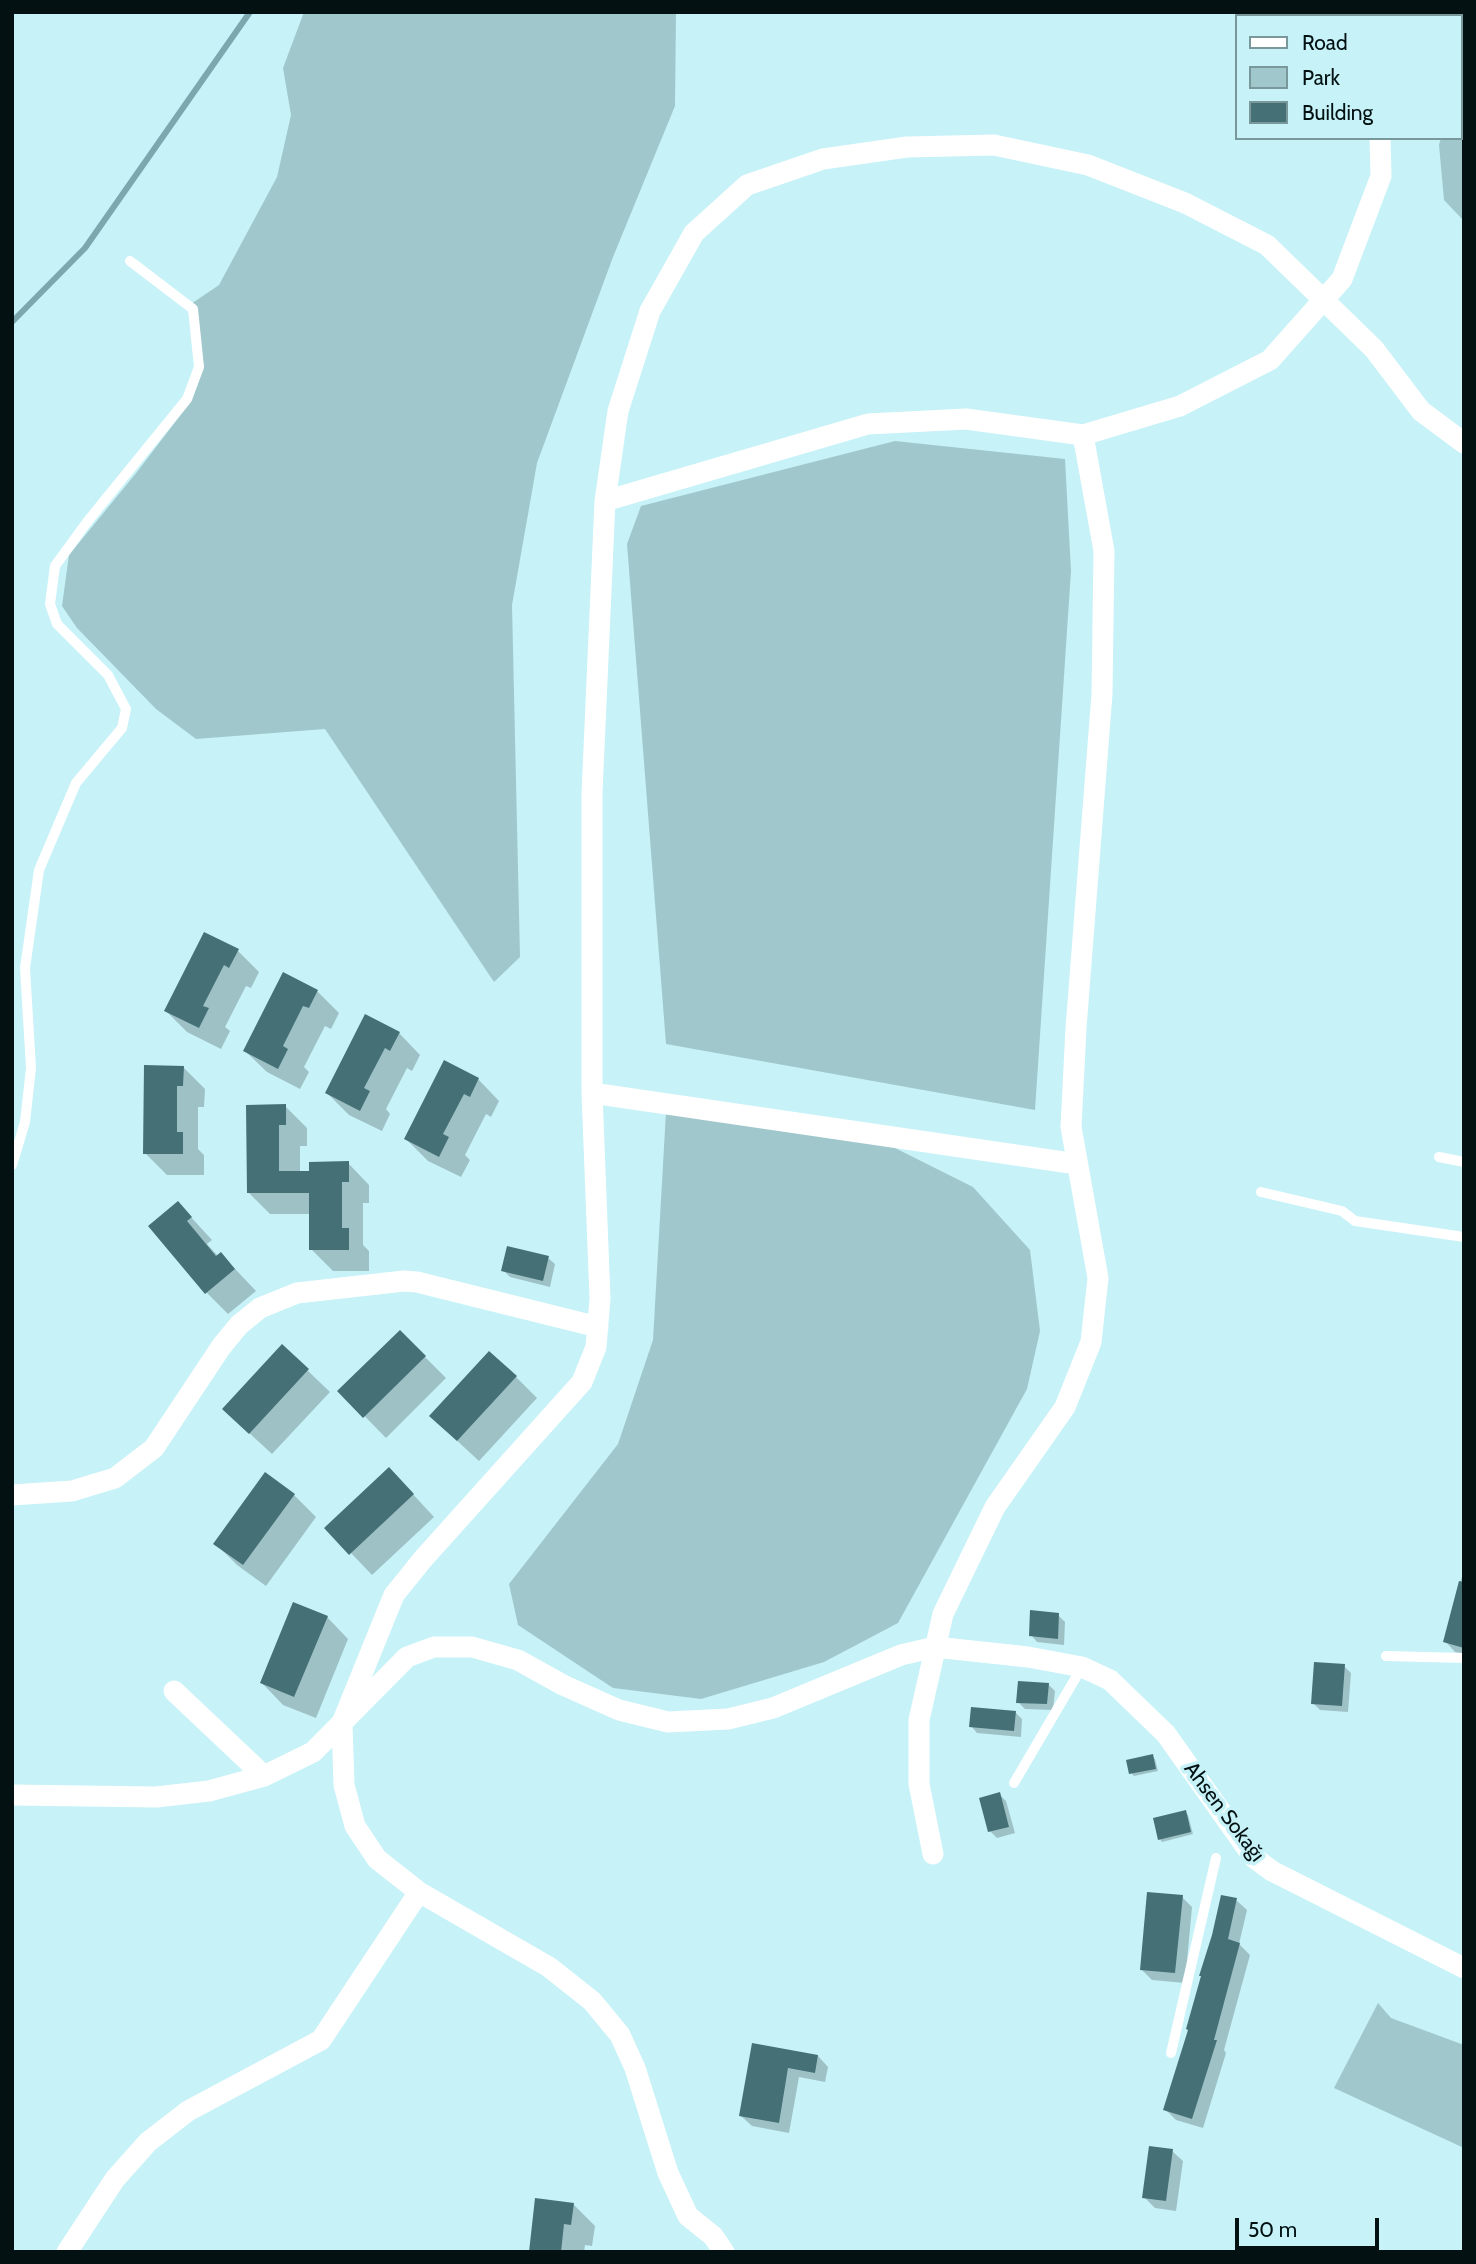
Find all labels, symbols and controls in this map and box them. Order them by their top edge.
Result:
legend [1234,14,1462,140]
text: Road [1302,30,1348,55]
text: Park [1302,65,1340,90]
text: Building [1302,100,1373,125]
street label: Ahsen Sokağı [1178,1757,1270,1867]
scale bar [1238,2204,1382,2248]
text: 50 m [1248,2217,1297,2242]

